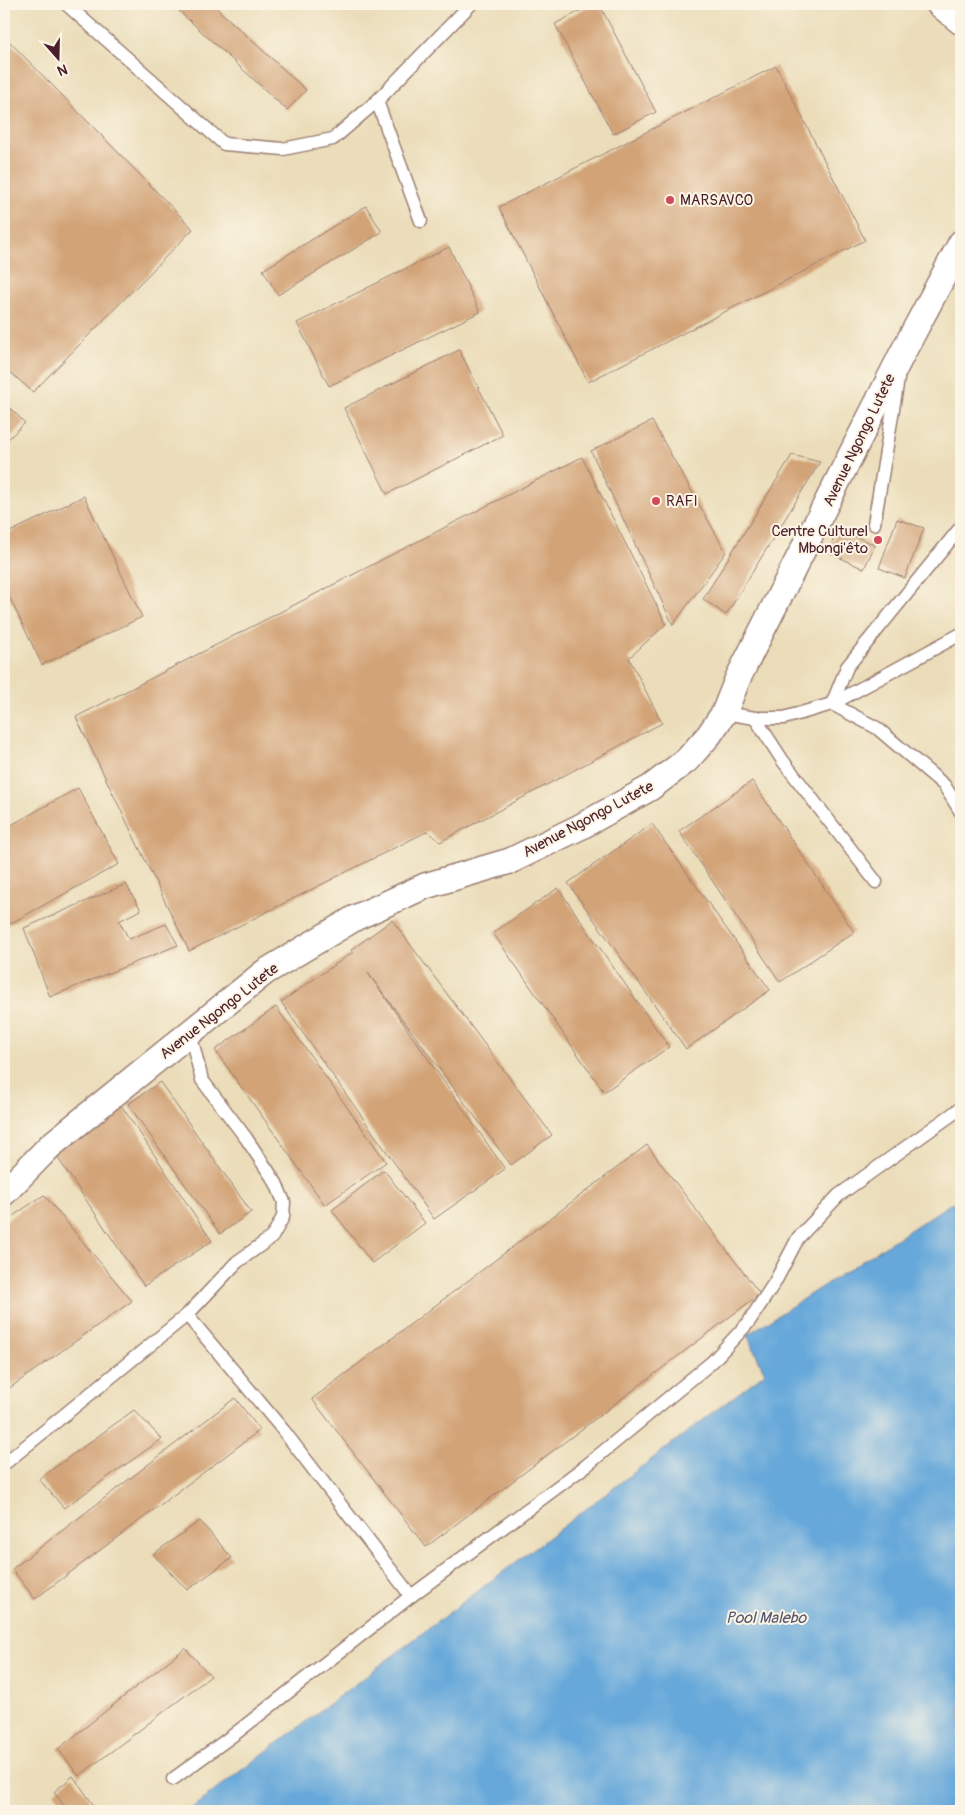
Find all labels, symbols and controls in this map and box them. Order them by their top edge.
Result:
north arrow [32,32,82,82]
text: N [55,60,70,79]
place label: MARSAVCO [680,191,753,210]
marker: MARSAVCO [664,194,676,206]
street label: Avenue Ngongo Lutete [819,370,900,510]
place label: RAFI [666,492,698,511]
marker: RAFI [650,495,662,507]
place label: Centre Culturel Mbongi'êto [772,522,868,558]
marker: Centre Culturel Mbongi'êto [872,534,884,546]
street label: Avenue Ngongo Lutete [520,777,657,862]
street label: Avenue Ngongo Lutete [156,959,283,1064]
water label: Pool Malebo [726,1608,808,1628]

